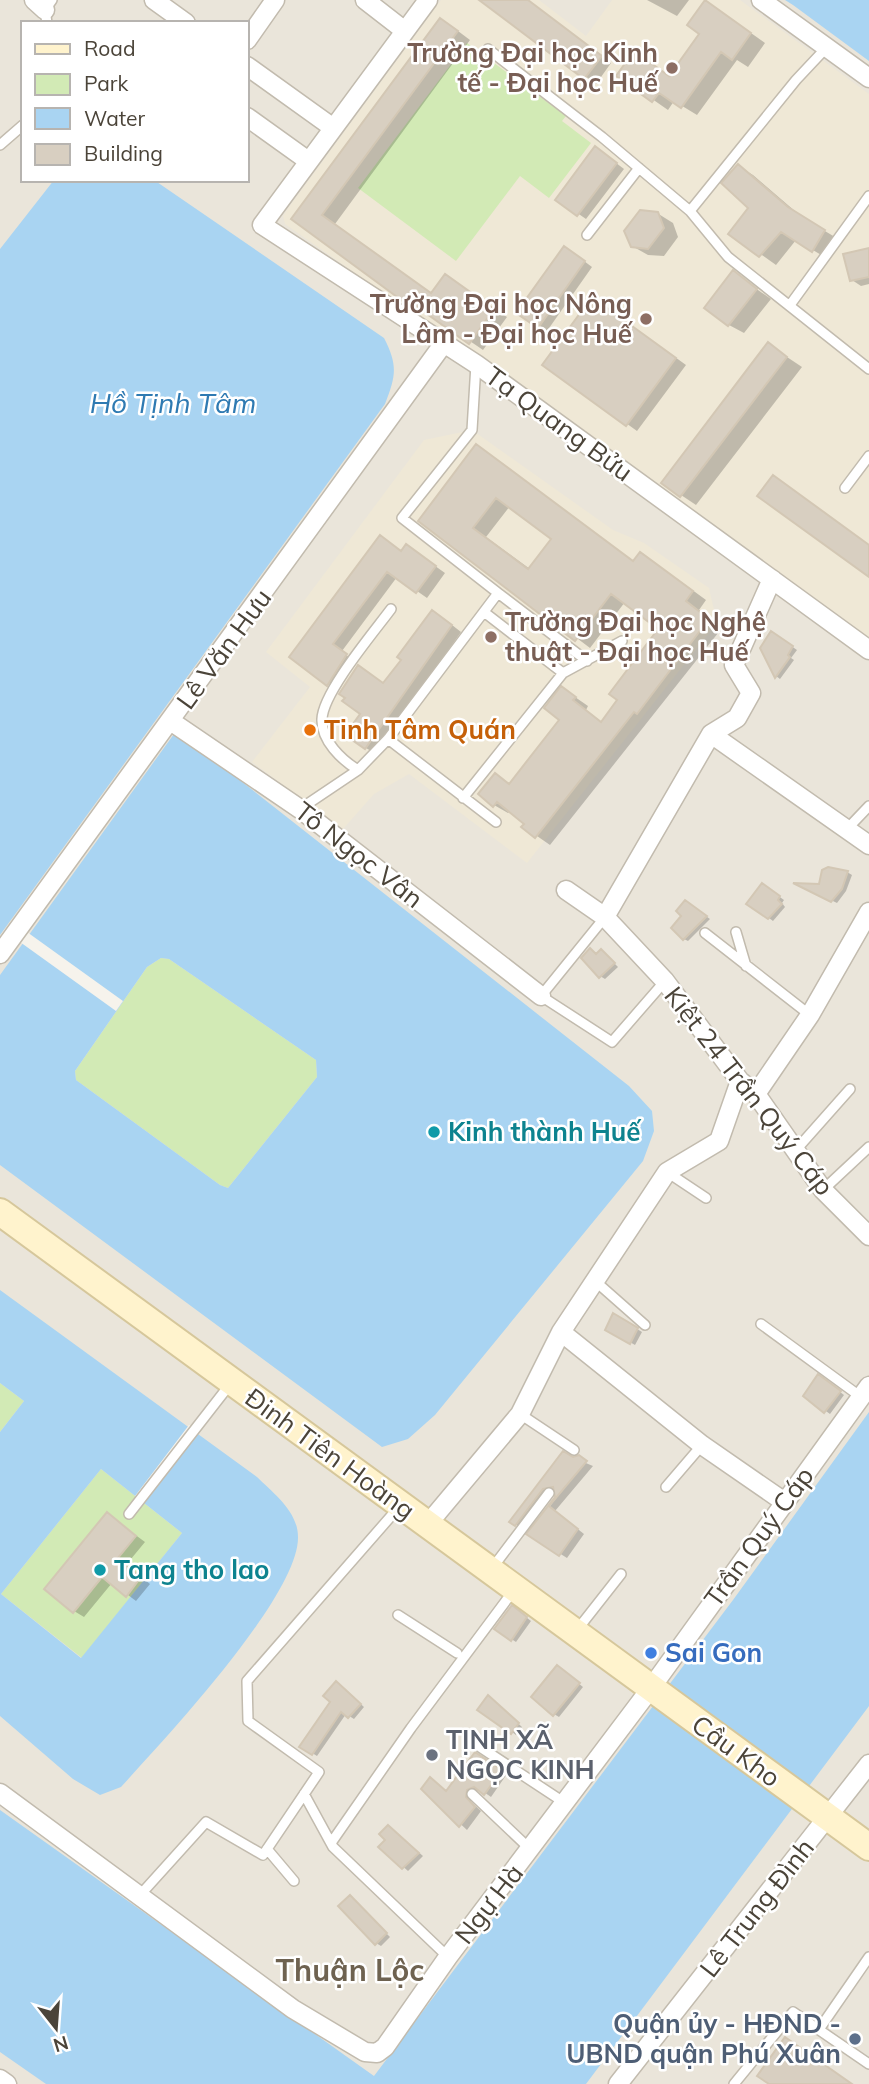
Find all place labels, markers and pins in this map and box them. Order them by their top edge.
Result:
place label: Trường Đại học Kinh tế - Đại học Huế [407,36,660,99]
marker: Trường Đại học Kinh tế - Đại học Huế [664,60,680,76]
place label: Trường Đại học Nông Lâm - Đại học Huế [370,287,634,350]
marker: Trường Đại học Nông Lâm - Đại học Huế [638,311,654,327]
place label: Trường Đại học Nghệ thuật - Đại học Huế [505,605,766,668]
marker: Trường Đại học Nghệ thuật - Đại học Huế [483,629,499,645]
place label: Tinh Tâm Quán [324,713,516,746]
marker: Tinh Tâm Quán [302,722,318,738]
place label: Kinh thành Huế [448,1115,642,1148]
marker: Kinh thành Huế [426,1124,442,1140]
place label: Tang tho lao [114,1553,270,1586]
marker: Tang tho lao [92,1562,108,1578]
place label: Sai Gon [665,1636,762,1669]
marker: Sai Gon [643,1645,659,1661]
place label: TỊNH XÃ NGỌC KINH [446,1723,595,1786]
marker: TỊNH XÃ NGỌC KINH [424,1747,440,1763]
place label: Quận ủy - HĐND - UBND quận Phú Xuân [566,2007,841,2070]
marker: Quận ủy - HĐND - UBND quận Phú Xuân [847,2031,863,2047]

